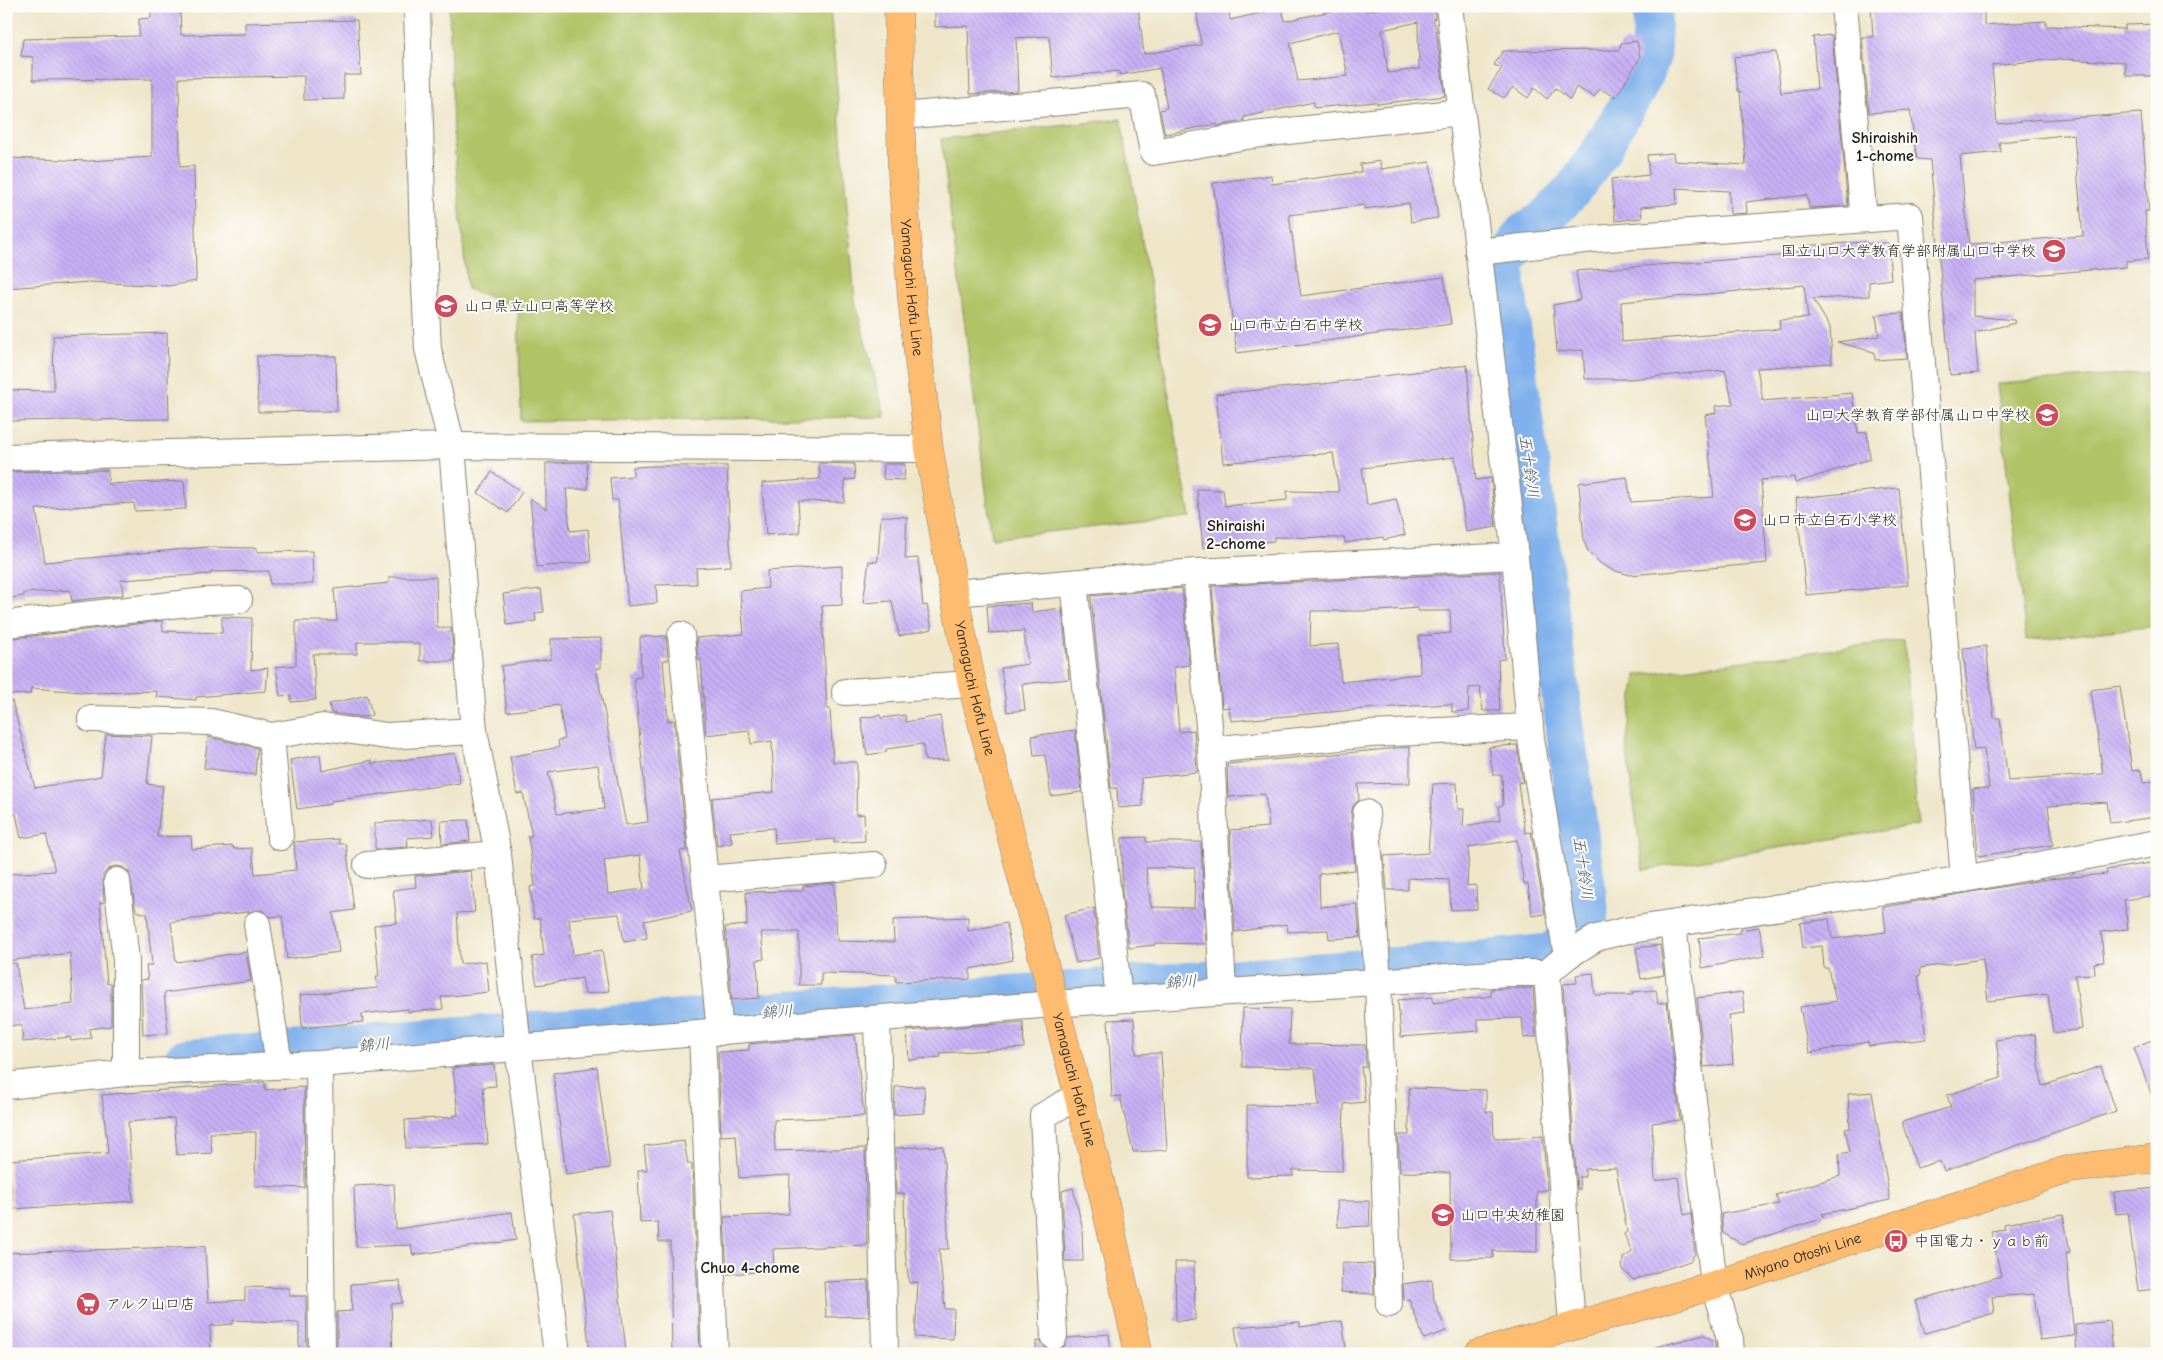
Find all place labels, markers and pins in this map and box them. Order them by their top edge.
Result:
school or university icon: 国立山口大学教育学部附属山口中学校 [2041,238,2067,264]
place label: 国立山口大学教育学部附属山口中学校 [1781,242,2036,260]
school or university icon: 山口県立山口高等学校 [433,293,459,319]
place label: 山口県立山口高等学校 [464,297,614,315]
school or university icon: 山口市立白石中学校 [1197,312,1223,338]
place label: 山口市立白石中学校 [1228,316,1363,334]
school or university icon: 山口大学教育学部付属山口中学校 [2034,402,2060,428]
place label: 山口大学教育学部付属山口中学校 [1805,406,2030,424]
school or university icon: 山口市立白石小学校 [1732,507,1758,533]
place label: 山口市立白石小学校 [1762,511,1897,529]
school or university icon: 山口中央幼稚園 [1430,1202,1456,1228]
place label: 山口中央幼稚園 [1460,1206,1565,1224]
bus stop icon: 中国電力・ｙａｂ前 [1883,1228,1909,1254]
place label: 中国電力・ｙａｂ前 [1914,1232,2049,1250]
supermarket icon: アルク山口店 [75,1291,101,1317]
place label: アルク山口店 [106,1295,195,1313]

